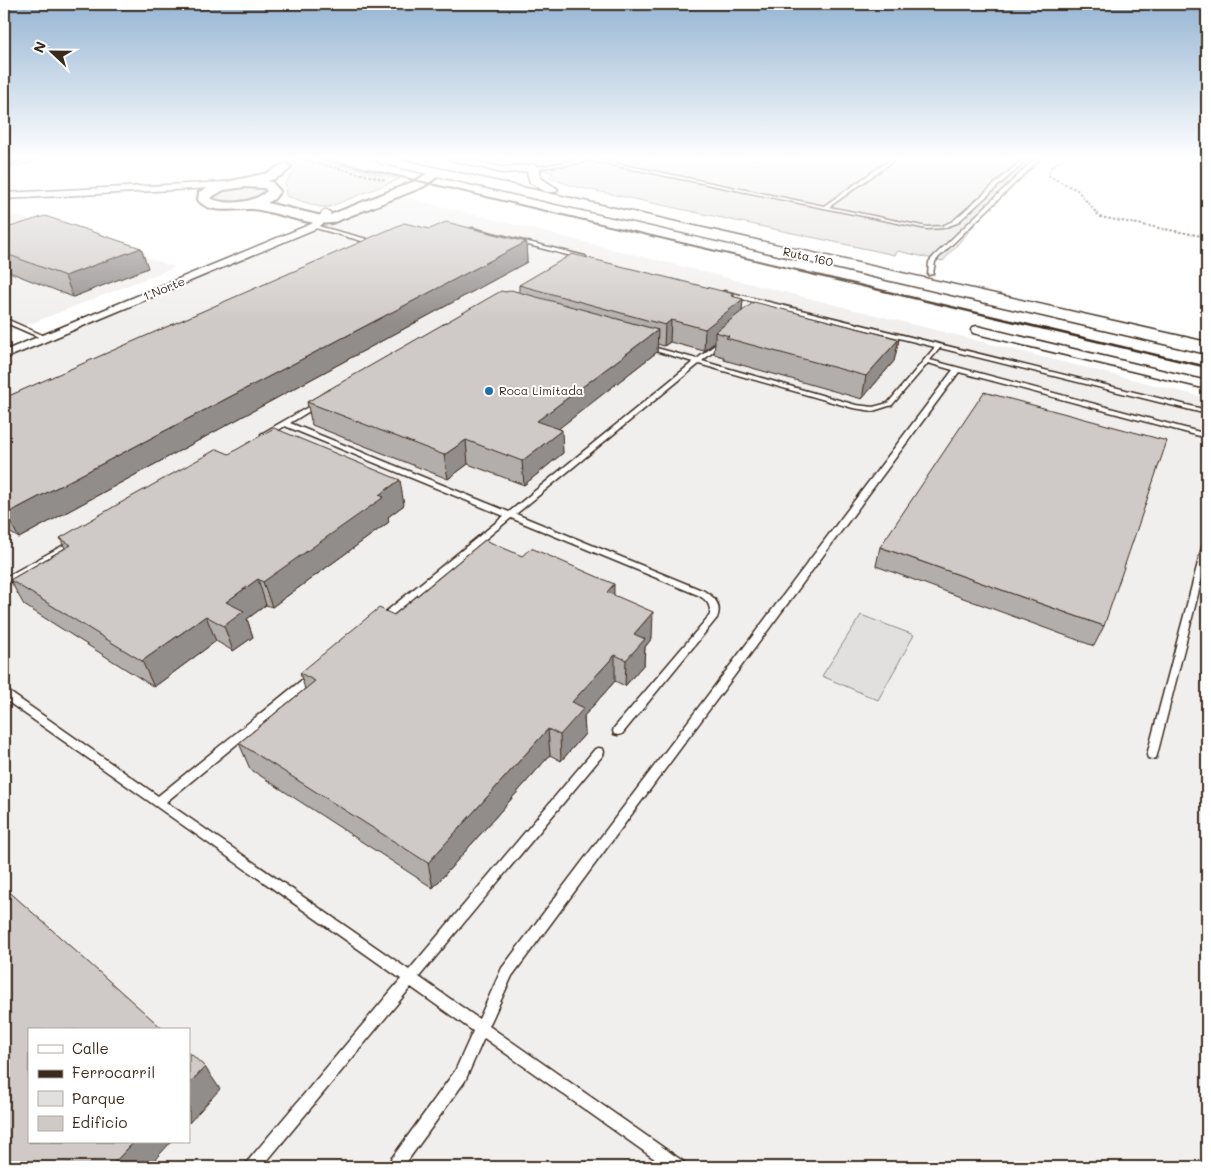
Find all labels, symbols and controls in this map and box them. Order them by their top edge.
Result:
north arrow [28,28,78,78]
text: N [29,38,50,55]
street label: Ruta 160 [782,243,835,270]
street label: 1 Norte [140,272,187,304]
place label: Roca Limitada [499,382,583,398]
marker: Roca Limitada [483,385,495,397]
legend [28,1028,190,1144]
text: Calle [72,1038,109,1058]
text: Ferrocarril [72,1062,155,1082]
text: Parque [72,1088,125,1108]
text: Edificio [72,1112,128,1132]

